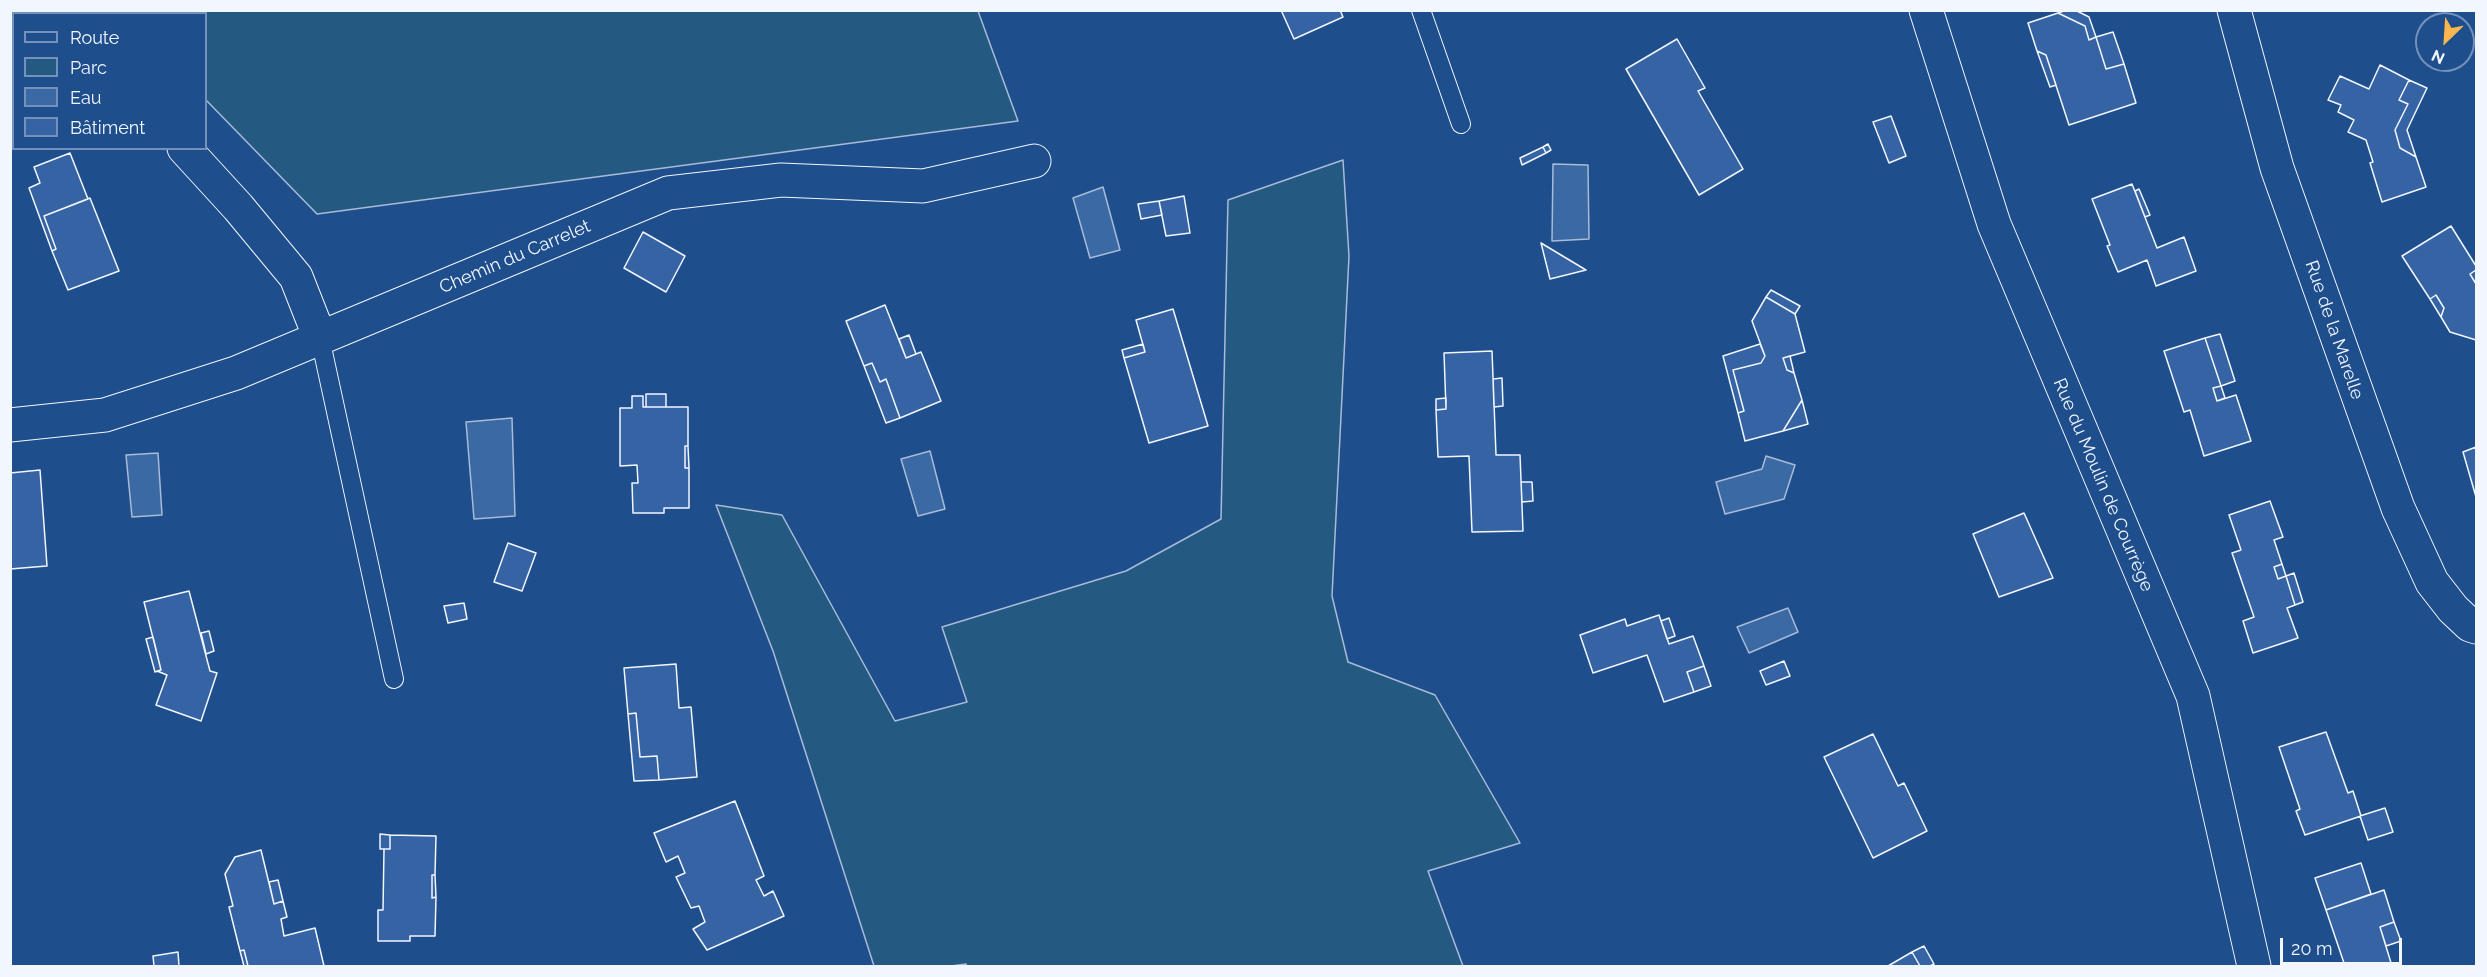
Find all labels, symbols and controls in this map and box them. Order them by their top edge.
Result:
legend [12,12,207,150]
north arrow [2415,12,2475,72]
text: Route [70,27,119,48]
text: N [2428,46,2448,68]
text: Parc [70,57,107,78]
text: Eau [70,87,101,108]
text: Bâtiment [70,117,145,138]
street label: Chemin du Carrelet [436,215,594,299]
street label: Rue de la Marelle [2300,258,2368,402]
street label: Rue du Moulin de Courrège [2048,375,2158,595]
scale bar [2283,926,2404,964]
text: 20 m [2291,938,2333,959]

